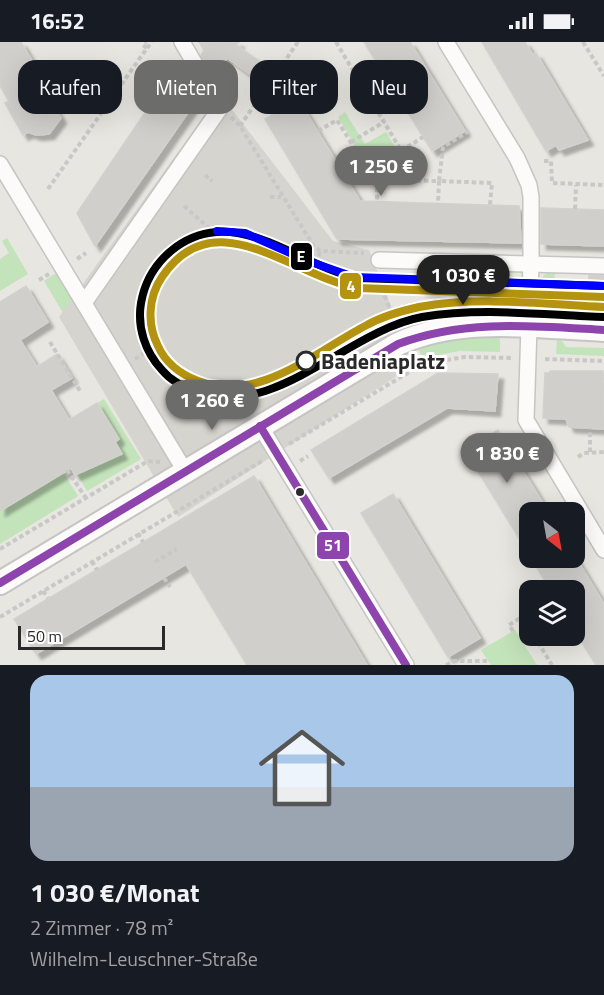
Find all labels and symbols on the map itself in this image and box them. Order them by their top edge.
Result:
pin: 1 250 € [326,146,436,197]
line badge: E [290,242,313,271]
text: E [297,244,306,268]
pin: 1 030 € [408,255,518,306]
line badge: 4 [339,272,362,300]
text: 4 [347,274,356,298]
place label: Badeniaplatz [321,344,445,378]
marker: Badeniaplatz [296,351,316,371]
pin: 1 260 € [157,380,267,431]
pin: 1 830 € [452,433,562,484]
unlabelled marker [294,486,306,498]
north arrow [519,502,585,568]
line badge: 51 [316,531,350,560]
text: 51 [324,533,342,557]
scale bar [18,623,165,650]

